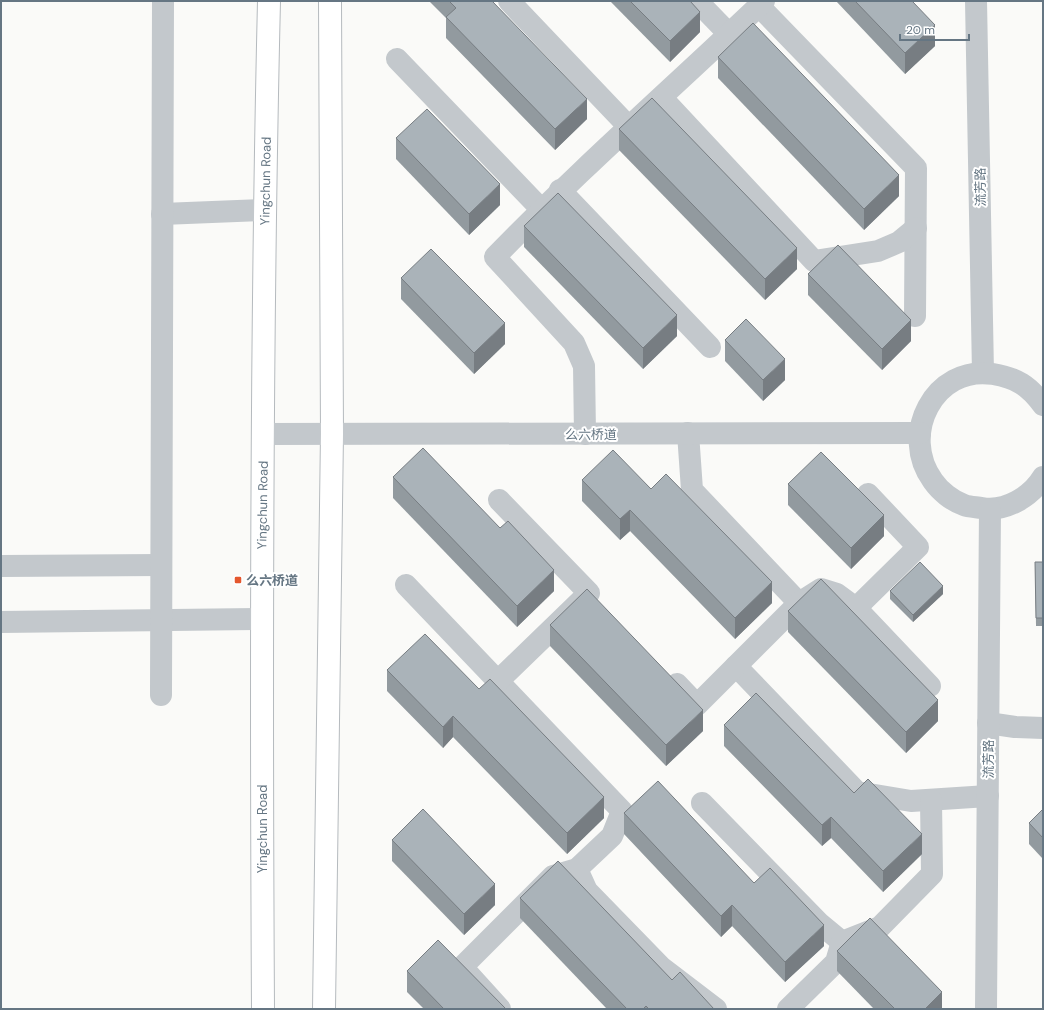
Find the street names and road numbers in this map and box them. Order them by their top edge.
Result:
street label: Yingchun Road [256,137,275,225]
street label: 流芳路 [972,167,989,207]
street label: 么六桥道 [565,426,617,443]
street label: Yingchun Road [253,461,272,549]
street label: 流芳路 [980,739,997,779]
street label: Yingchun Road [254,785,271,873]

